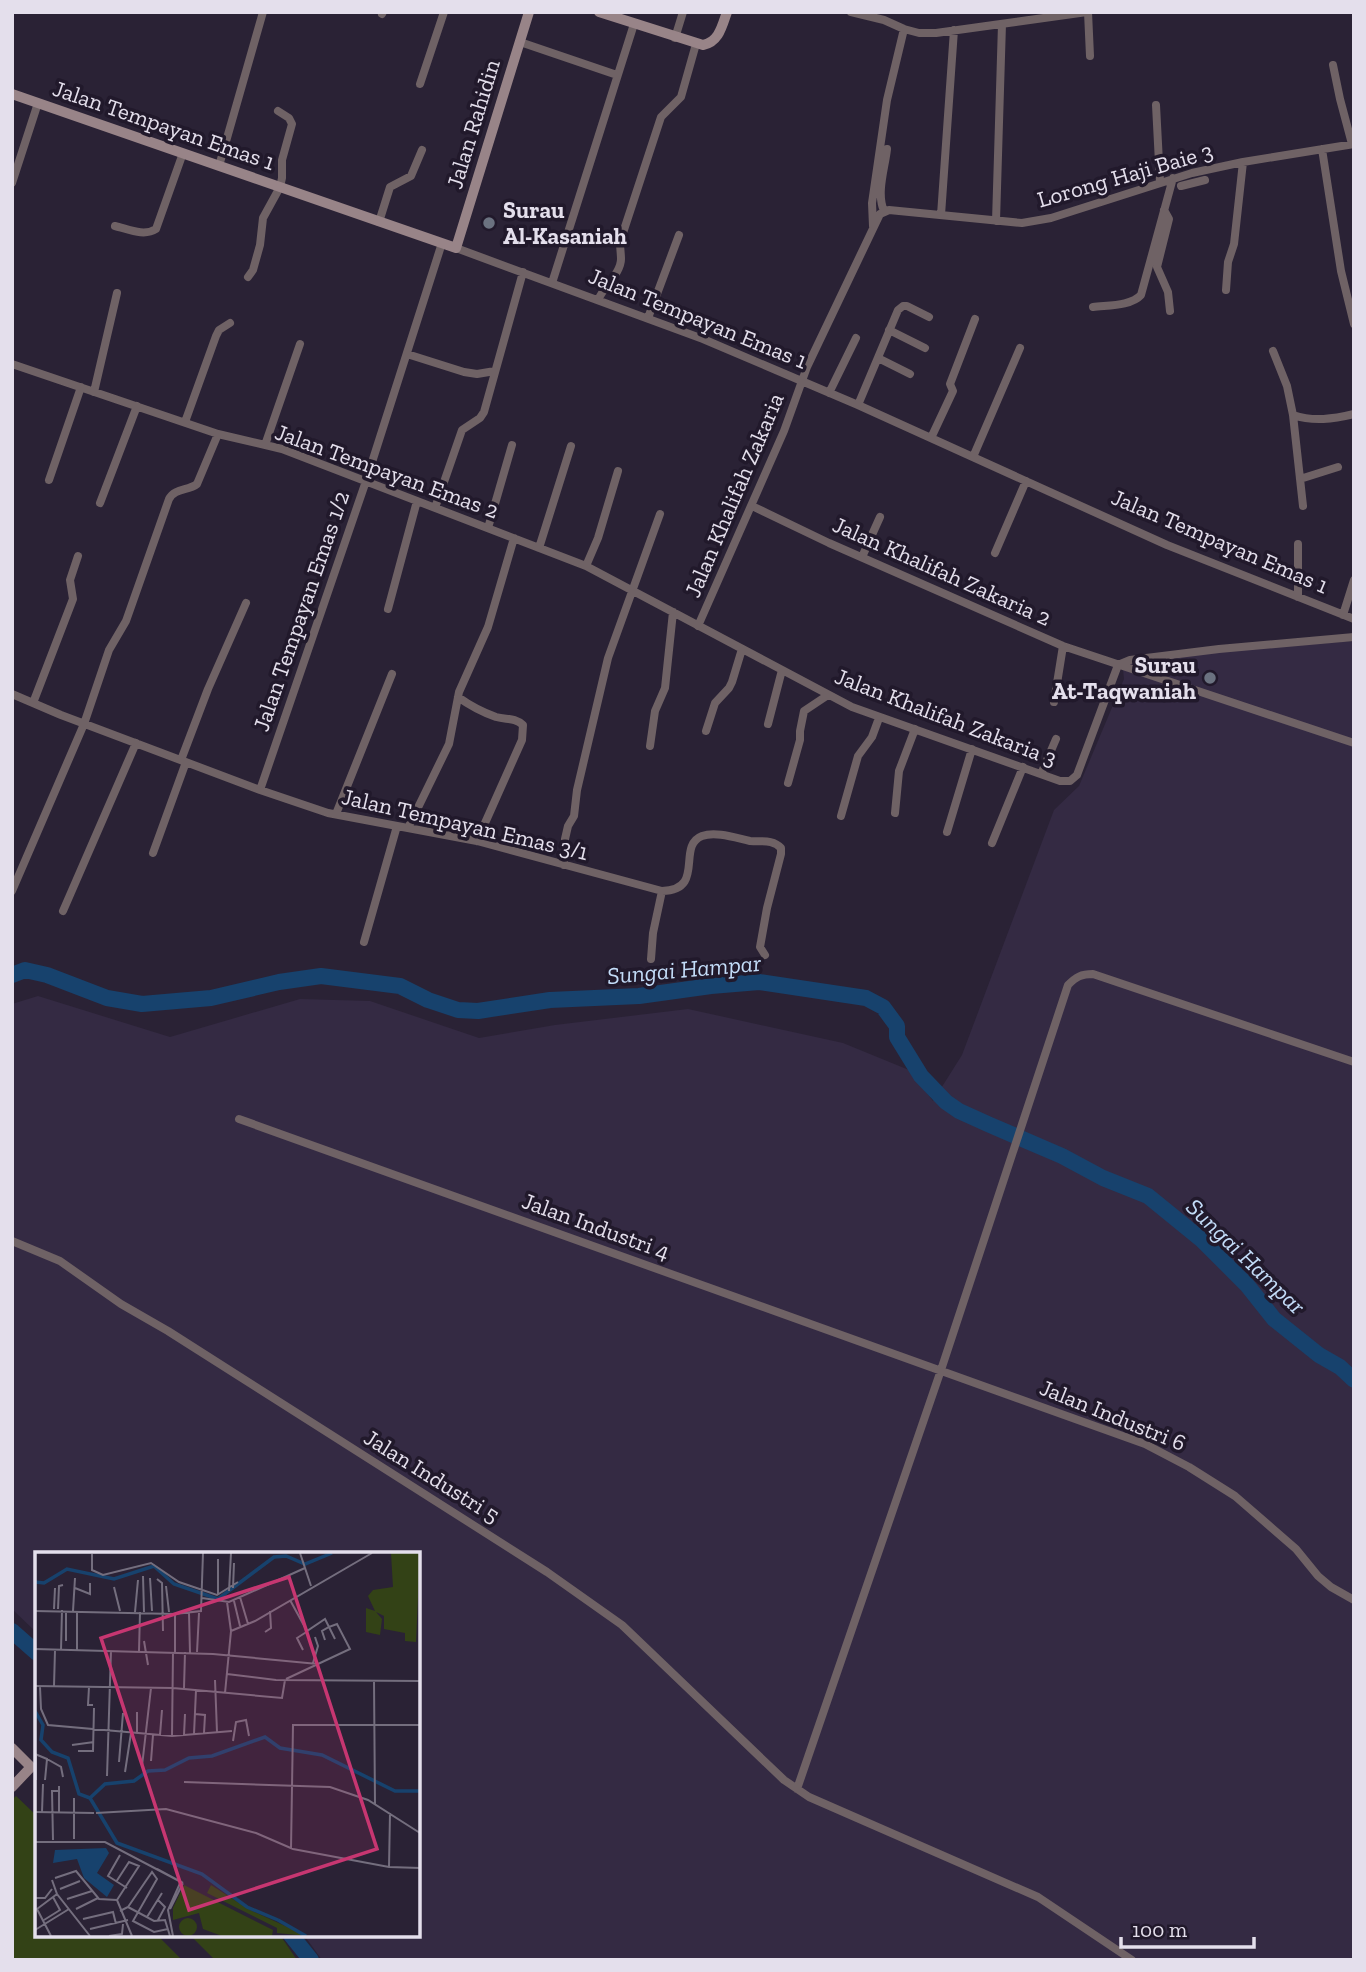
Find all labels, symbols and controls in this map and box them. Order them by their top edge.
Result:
street label: Jalan Rahidin [440,56,506,192]
street label: Jalan Tempayan Emas 1 [49,74,279,176]
street label: Lorong Haji Baie 3 [1034,137,1216,213]
place label: Surau Al-Kasaniah [503,196,628,250]
marker: Surau Al-Kasaniah [481,215,497,231]
street label: Jalan Tempayan Emas 1 [585,261,811,375]
street label: Jalan Khalifah Zakaria [678,389,790,601]
street label: Jalan Tempayan Emas 2 [271,418,503,524]
street label: Jalan Tempayan Emas 1 [1107,483,1333,599]
street label: Jalan Tempayan Emas 1/2 [247,487,355,735]
street label: Jalan Khalifah Zakaria 2 [829,510,1055,632]
place label: Surau At-Taqwaniah [1052,651,1197,705]
street label: Jalan Khalifah Zakaria 3 [831,662,1061,772]
marker: Surau At-Taqwaniah [1202,670,1218,686]
street label: Jalan Tempayan Emas 3/1 [339,782,591,866]
water label: Sungai Hampar [606,948,763,990]
street label: Jalan Industri 4 [518,1186,674,1266]
water label: Sungai Hampar [1180,1192,1312,1321]
street label: Jalan Industri 6 [1036,1373,1190,1457]
street label: Jalan Industri 5 [359,1423,505,1529]
inset map [35,1552,420,1937]
scale bar [1121,1906,1254,1950]
text: 100 m [1132,1917,1187,1942]

